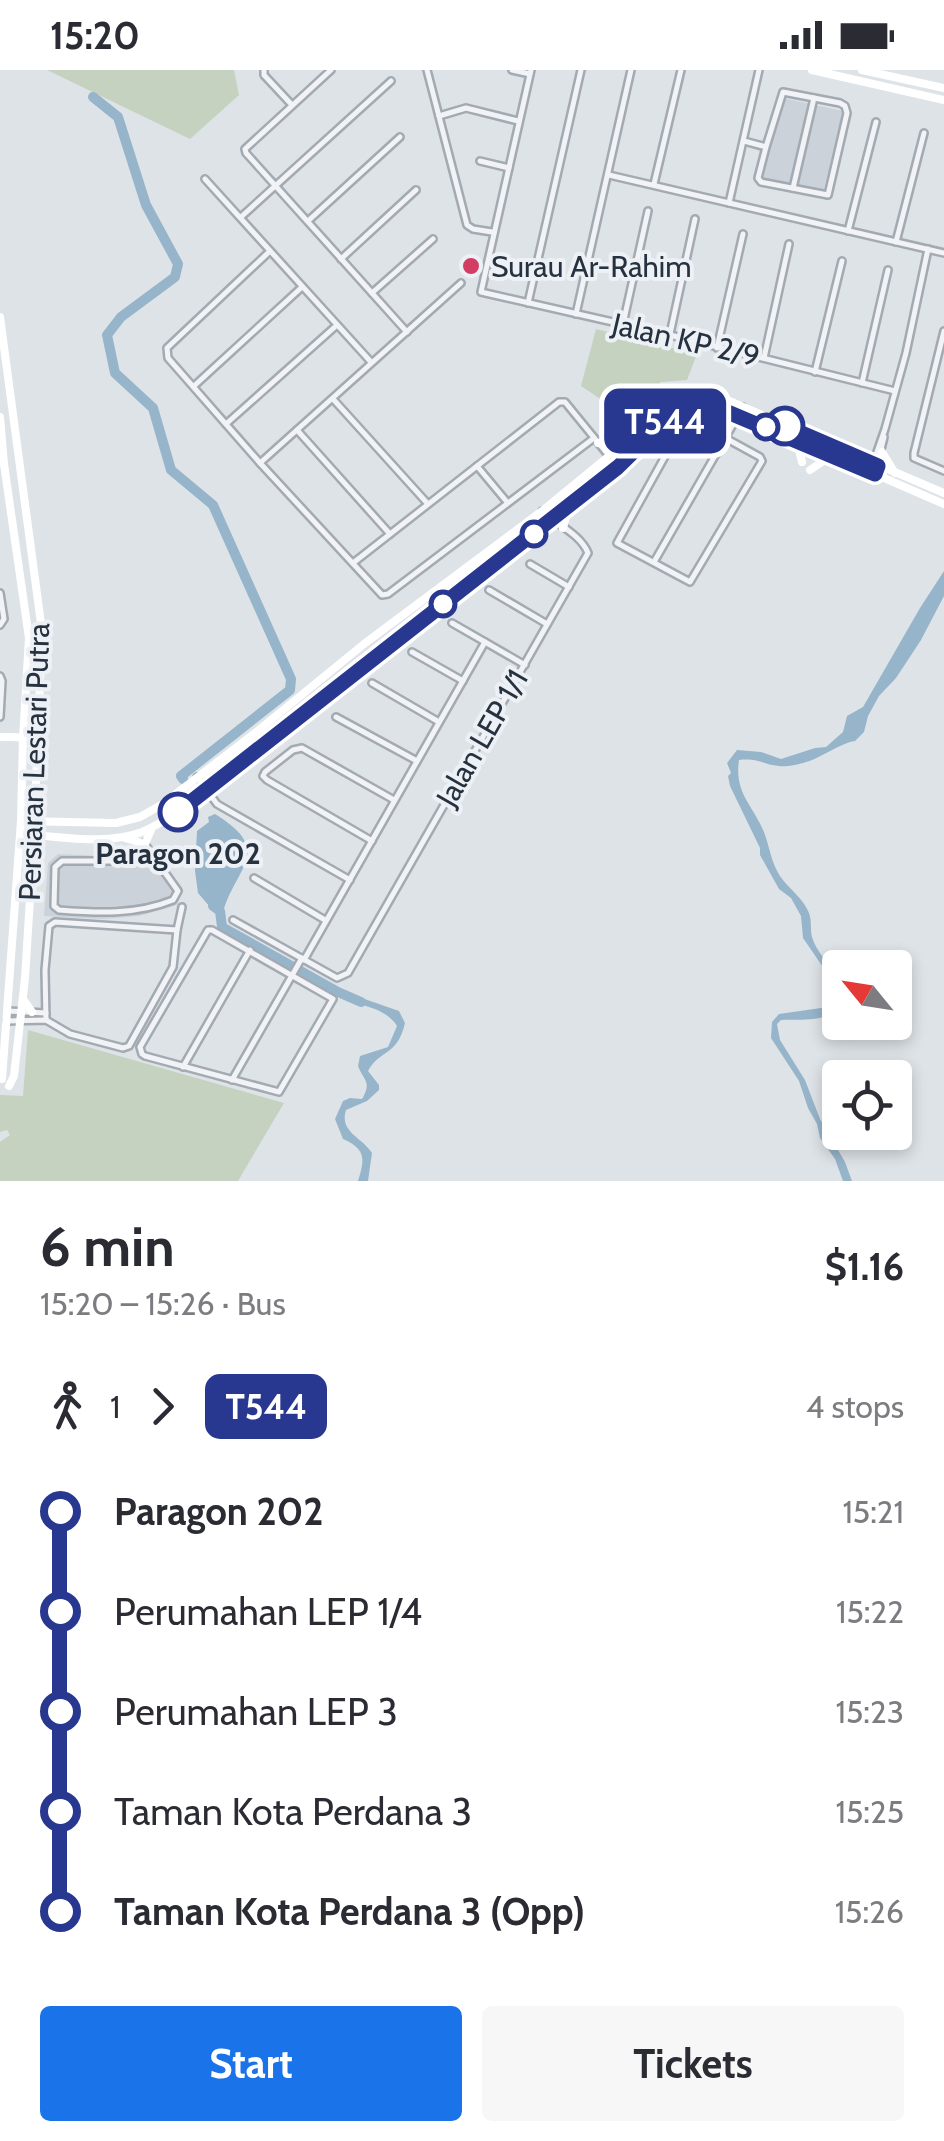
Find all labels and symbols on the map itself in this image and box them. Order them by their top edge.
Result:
place label: Surau Ar-Rahim [491,248,692,285]
marker: Surau Ar-Rahim [460,255,482,277]
street label: Jalan KP 2/9 [608,305,763,375]
line badge: T544 [595,388,735,454]
unlabelled marker [766,407,804,445]
unlabelled marker [753,414,779,440]
unlabelled marker [521,521,547,547]
unlabelled marker [430,591,456,617]
street label: Persiaran Lestari Putra [11,622,57,902]
street label: Jalan LEP 1/1 [428,663,536,814]
marker: Paragon 202 [159,793,197,831]
place label: Paragon 202 [95,835,261,872]
north arrow [822,950,912,1040]

